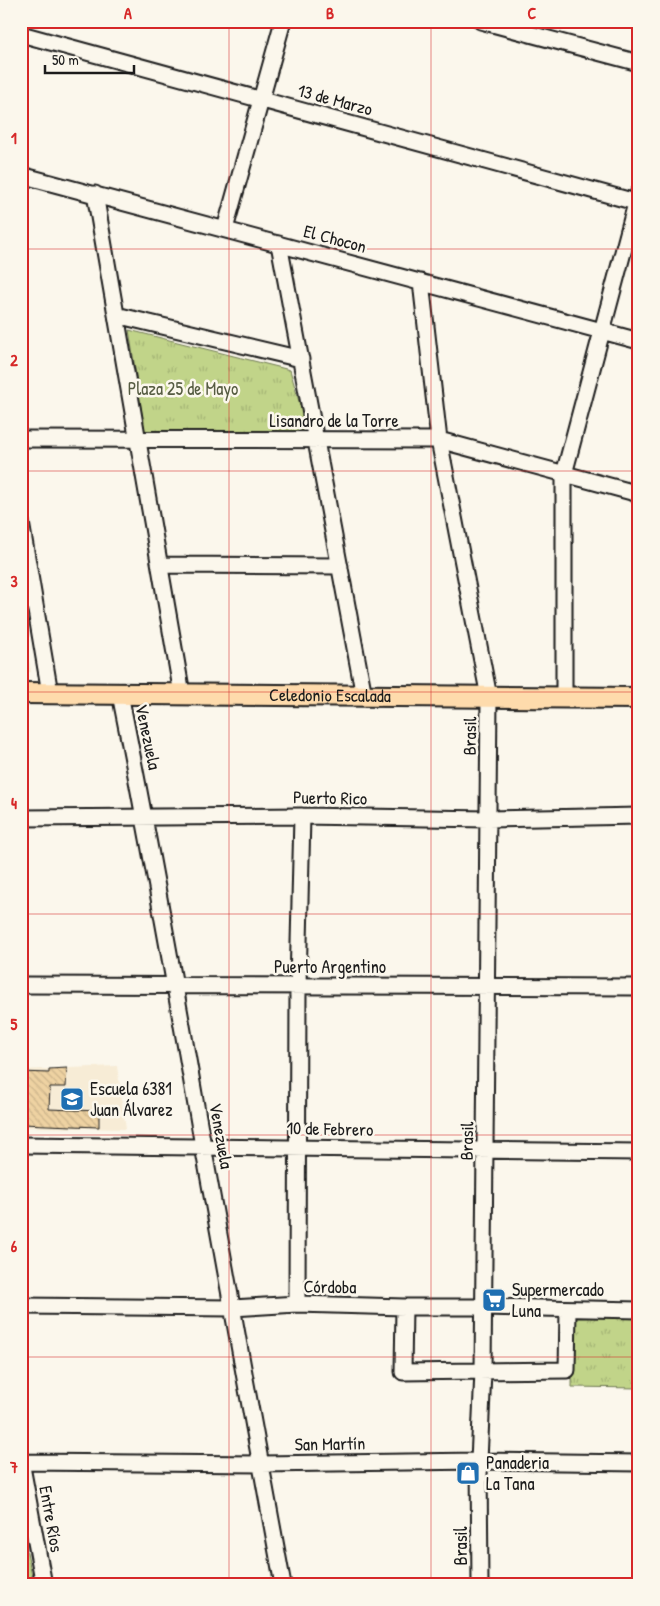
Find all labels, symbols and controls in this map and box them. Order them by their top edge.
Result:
text: A [124,2,132,24]
text: B [326,2,334,24]
text: C [528,2,537,24]
scale bar [45,42,134,74]
text: 50 m [52,49,79,70]
street label: 13 de Marzo [295,78,375,122]
text: 1 [11,127,17,149]
street label: El Chocon [301,218,369,259]
text: 2 [10,349,18,371]
park label: Plaza 25 de Mayo [128,376,238,401]
street label: Lisandro de la Torre [269,408,399,433]
text: 3 [10,570,18,592]
street label: Celedonio Escalada [269,682,391,708]
street label: Venezuela [129,702,168,772]
street label: Brasil [457,716,482,756]
street label: Puerto Rico [293,784,367,811]
text: 4 [11,792,17,814]
street label: Puerto Argentino [274,954,386,979]
text: 5 [11,1013,18,1035]
place label: Escuela 6381 Juan Álvarez [90,1076,173,1122]
school or university icon: Escuela 6381 Juan Álvarez [59,1086,85,1112]
street label: Venezuela [203,1101,240,1171]
street label: 10 de Febrero [286,1115,374,1142]
street label: Brasil [454,1121,479,1161]
text: 6 [11,1235,18,1257]
street label: Córdoba [303,1274,357,1299]
place label: Supermercado Luna [512,1277,604,1323]
supermarket icon: Supermercado Luna [481,1287,507,1313]
street label: San Martín [294,1430,366,1457]
place label: Panaderia La Tana [486,1450,549,1496]
text: 7 [9,1456,18,1478]
shop icon: Panaderia La Tana [455,1460,481,1486]
street label: Entre Ríos [33,1484,70,1554]
street label: Brasil [448,1526,473,1565]

